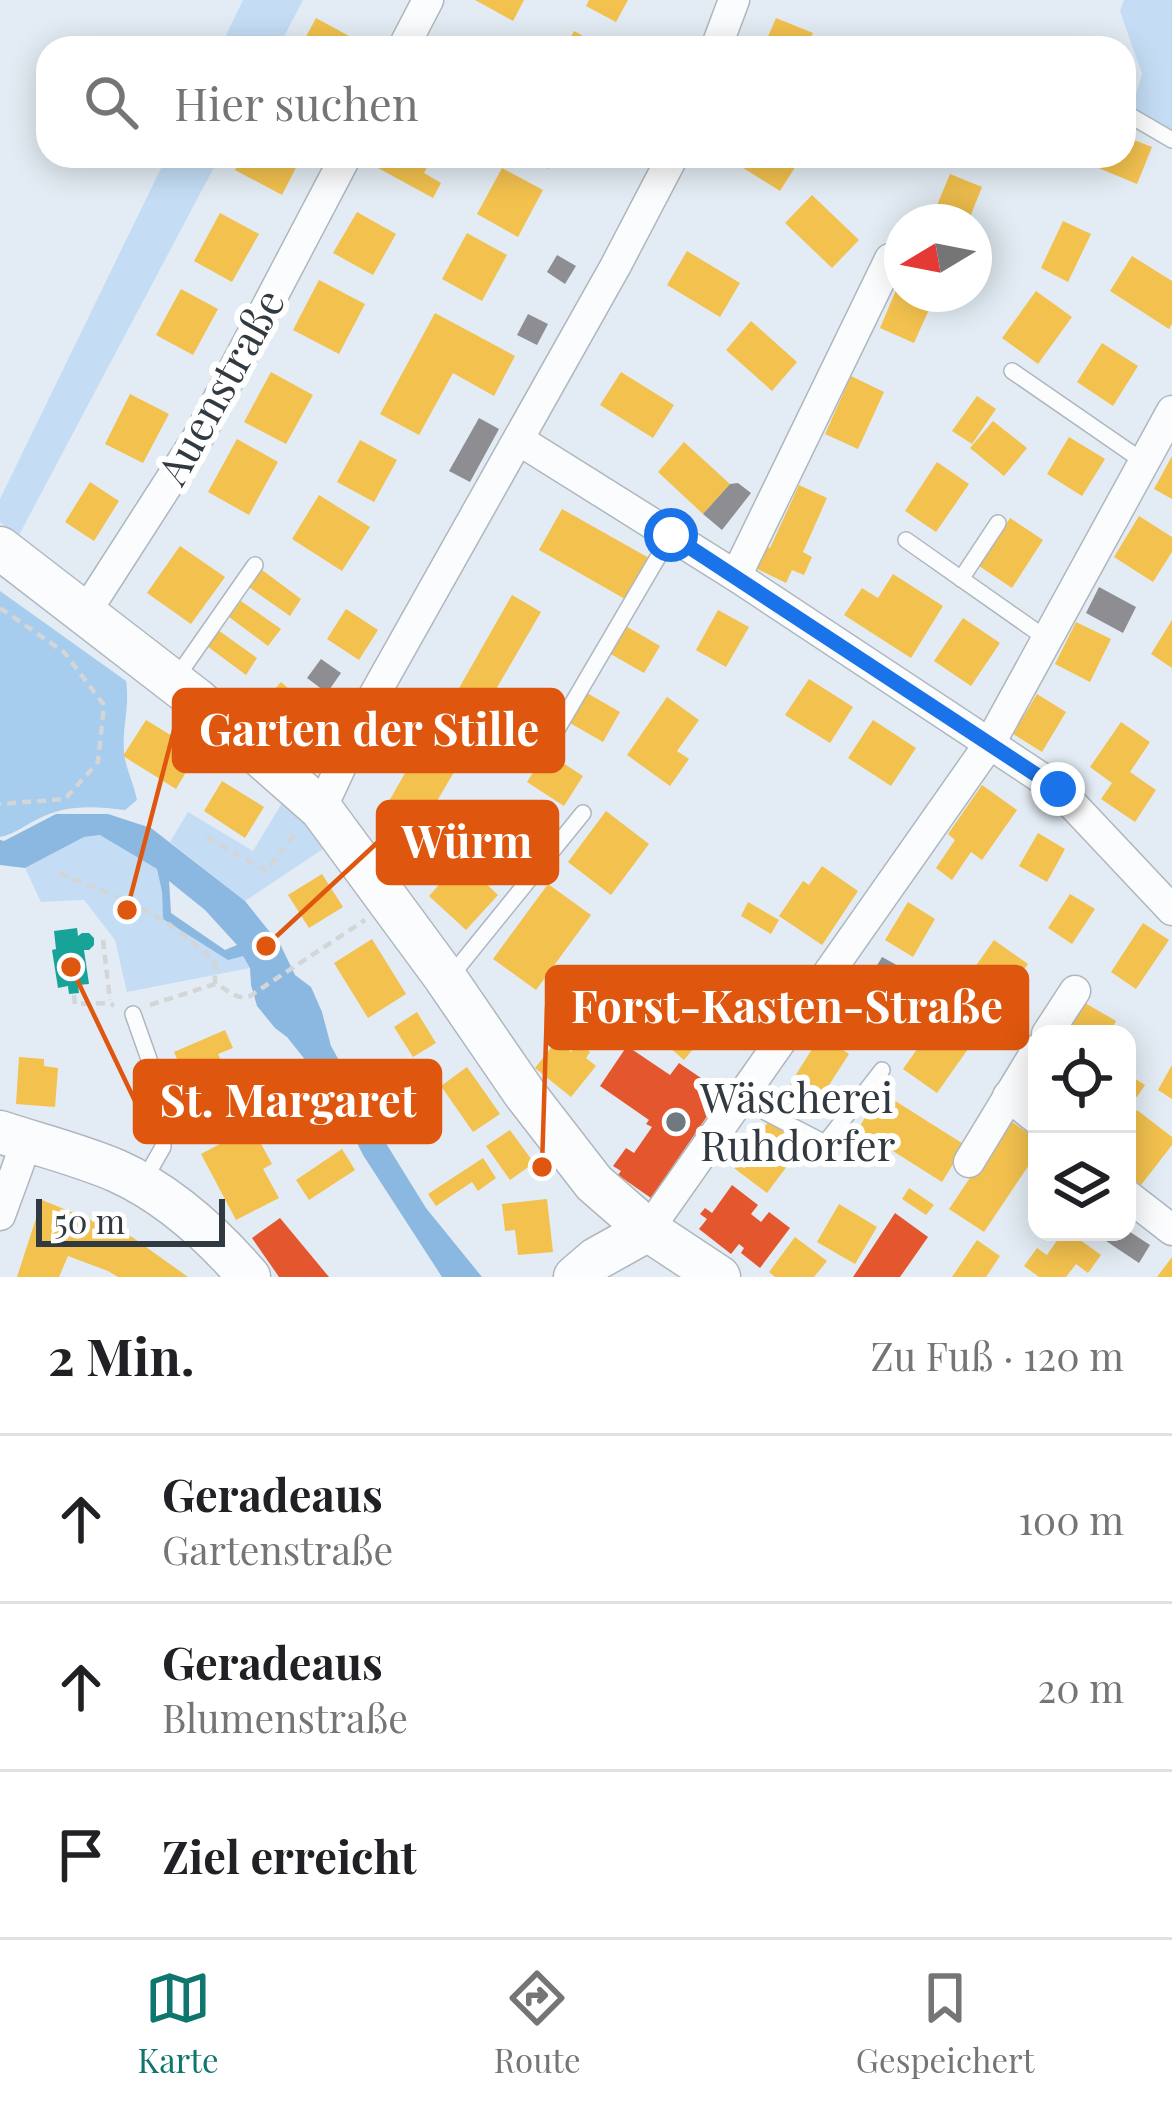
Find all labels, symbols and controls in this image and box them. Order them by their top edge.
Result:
search box [36,36,1136,168]
icon: search [78,69,144,135]
text: Hier suchen [174,72,419,132]
north arrow [884,204,992,312]
street label: Auenstraße [142,278,296,494]
route start [644,508,698,562]
callout: Garten der Stille [174,690,563,771]
text: Garten der Stille [199,697,539,757]
route end [1031,762,1085,816]
callout: Würm [378,802,557,883]
text: Würm [401,809,533,869]
callout: Forst-Kasten-Straße [547,967,1027,1048]
text: Forst-Kasten-Straße [571,974,1003,1034]
map controls [1028,1025,1136,1241]
button: locate [1028,1025,1136,1133]
callout: St. Margaret [135,1061,440,1142]
text: St. Margaret [159,1068,418,1128]
place label: Wäscherei Ruhdorfer [699,1068,896,1172]
marker: Wäscherei Ruhdorfer [663,1109,689,1135]
button: layers [1028,1133,1136,1241]
scale bar [36,1193,225,1246]
text: 50 m [54,1198,125,1242]
text: 2 Min. [48,1321,194,1389]
text: Zu Fuß · 120 m [871,1329,1124,1381]
text: Geradeaus [162,1463,383,1523]
icon: ahead [48,1486,114,1552]
text: 100 m [1018,1493,1124,1545]
text: Gartenstraße [162,1523,393,1575]
text: Geradeaus [162,1631,383,1691]
icon: ahead [48,1654,114,1720]
text: 20 m [1038,1661,1124,1713]
text: Blumenstraße [162,1691,408,1743]
icon: arrive [48,1822,114,1888]
text: Ziel erreicht [162,1825,417,1885]
tab: Karte [138,1965,219,2081]
tab: Route [494,1965,581,2081]
tab: Gespeichert [856,1965,1034,2081]

